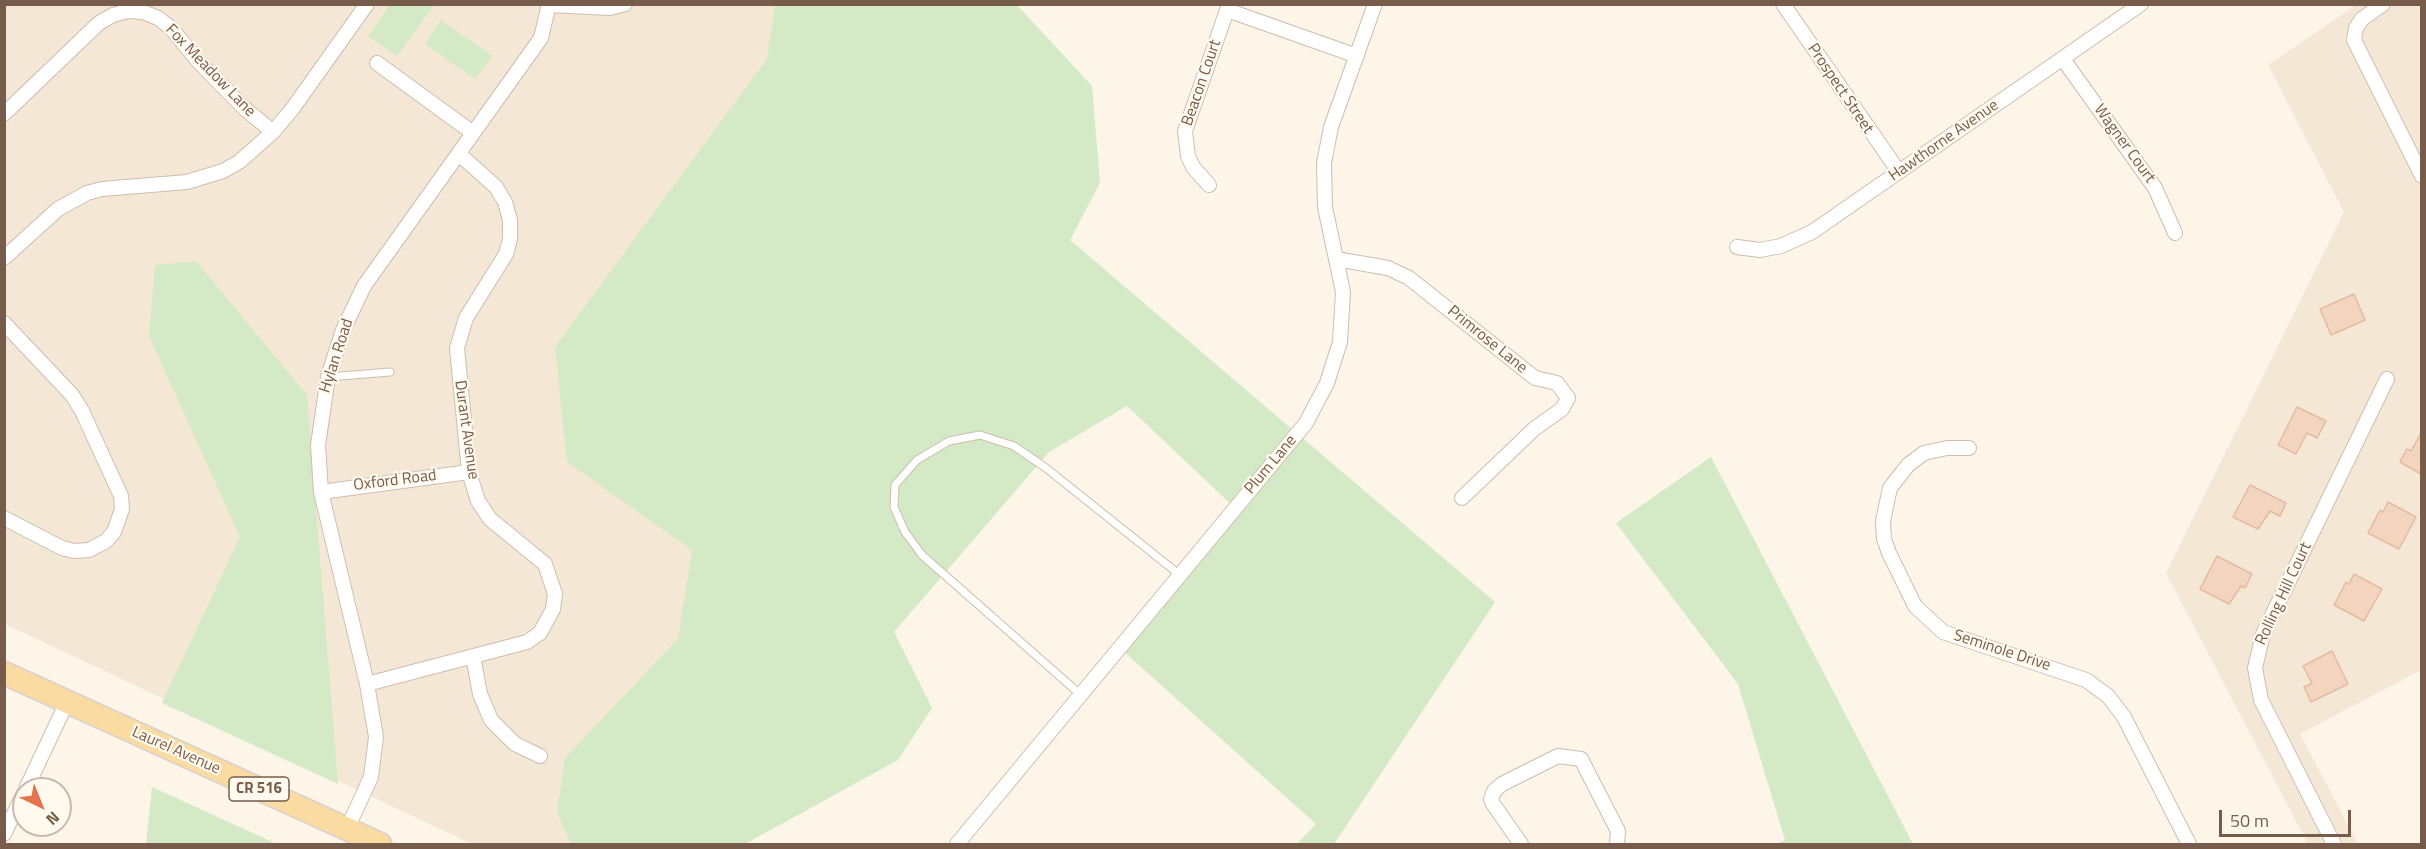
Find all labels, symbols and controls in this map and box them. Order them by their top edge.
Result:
street label: Fox Meadow Lane [161,21,259,121]
street label: Beacon Court [1178,37,1226,129]
street label: Prospect Street [1803,40,1877,138]
street label: Hawthorne Avenue [1885,96,2003,186]
street label: Wagner Court [2089,101,2159,187]
street label: Primrose Lane [1443,302,1531,378]
street label: Hylan Road [316,316,358,396]
street label: Durant Avenue [450,379,482,481]
street label: Plum Lane [1241,432,1301,498]
street label: Oxford Road [352,466,438,496]
street label: Rolling Hill Court [2252,540,2316,648]
street label: Seminole Drive [1951,626,2053,676]
street label: Laurel Avenue [129,723,223,779]
north arrow [12,777,72,837]
road number: CR 516 [229,777,289,801]
scale bar [2222,798,2354,836]
text: N [41,806,65,831]
text: 50 m [2230,807,2269,834]

